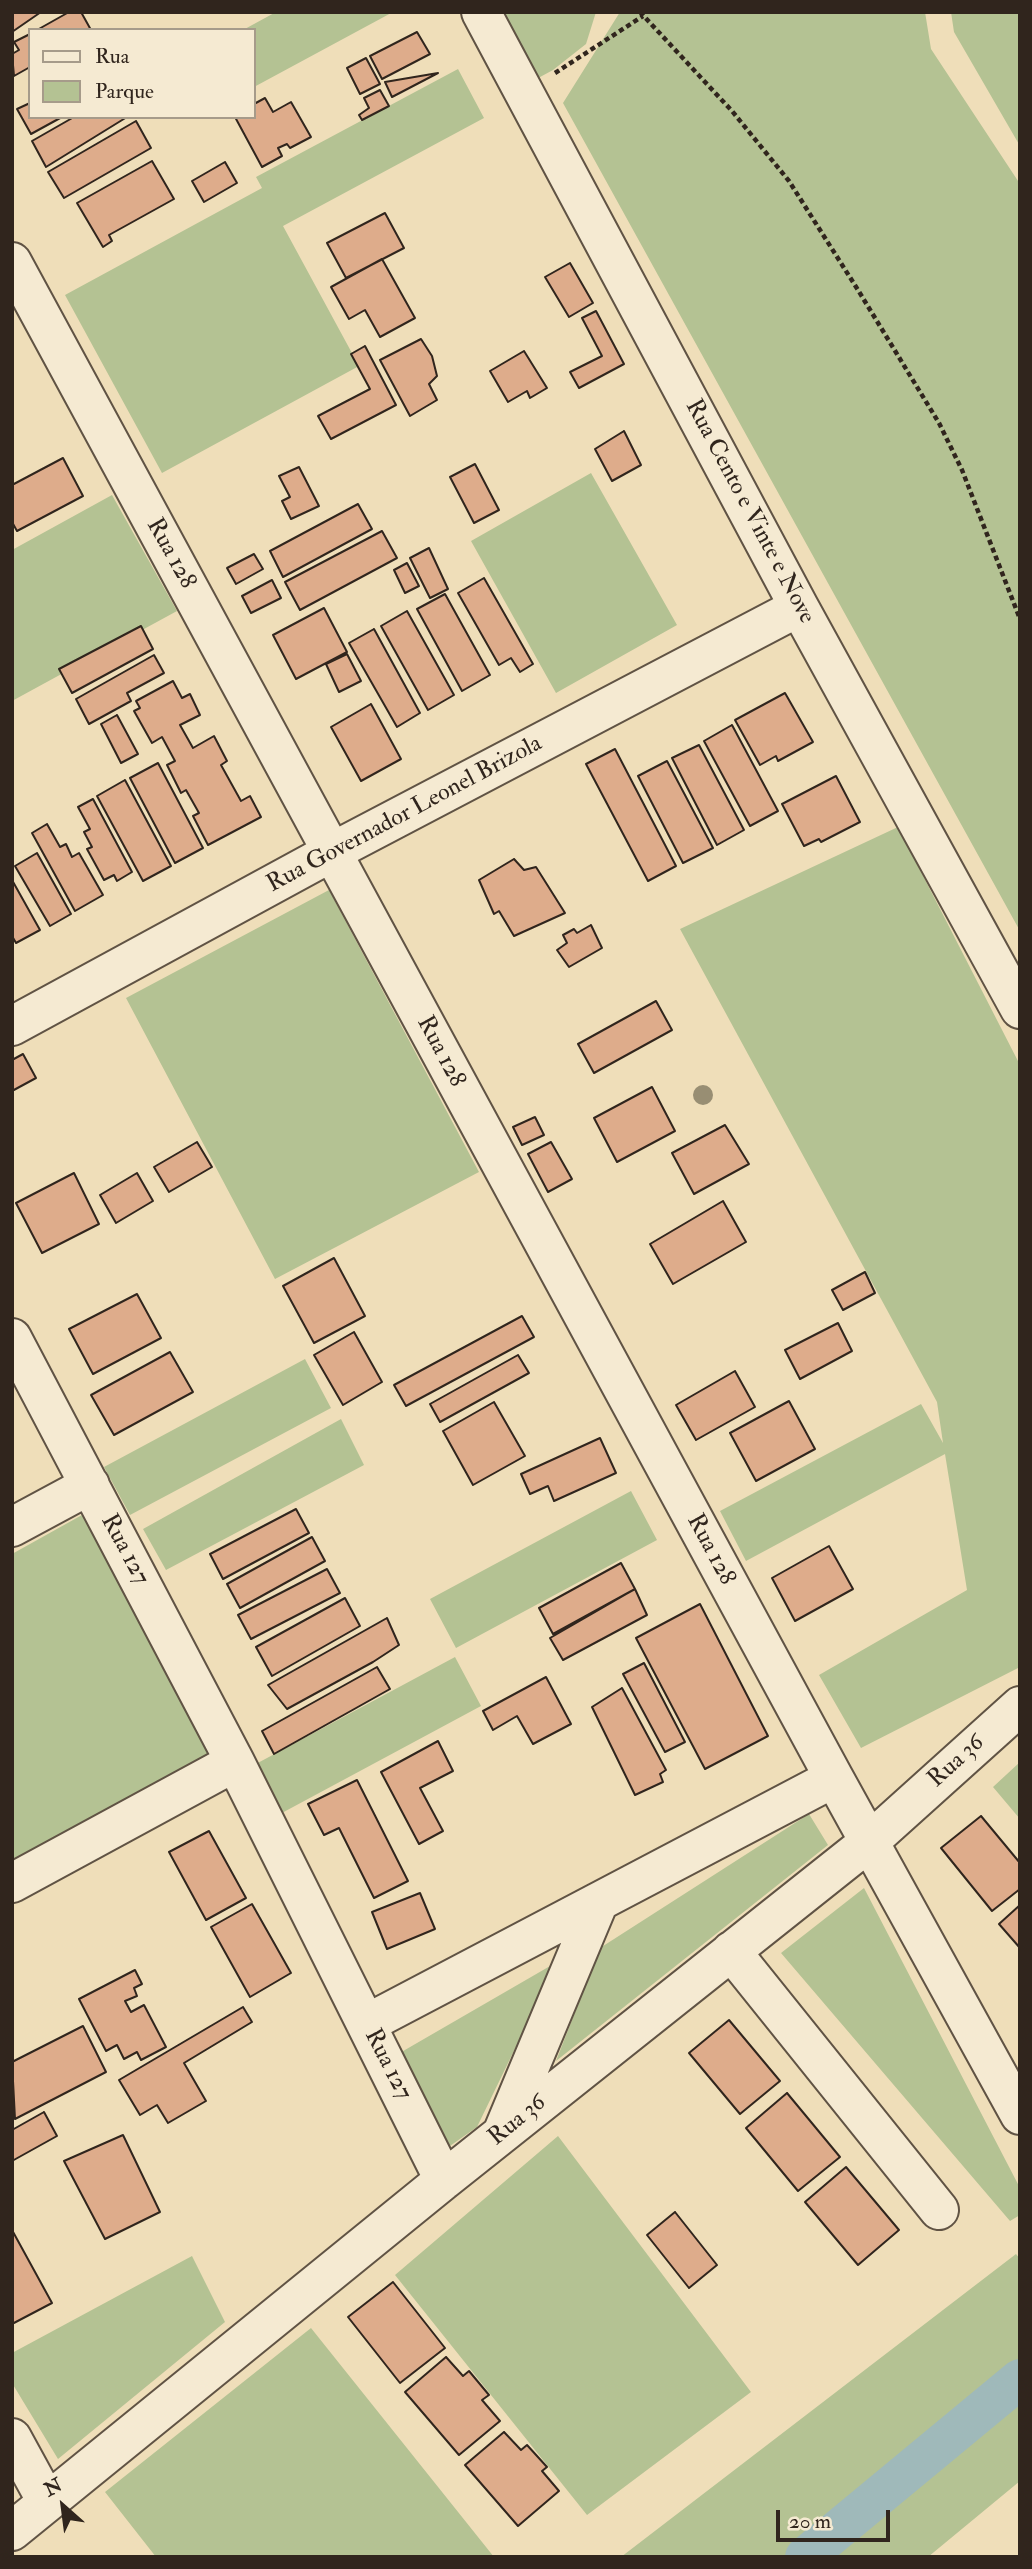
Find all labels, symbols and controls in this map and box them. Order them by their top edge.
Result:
legend [28,28,256,119]
text: Rua [95,43,129,70]
text: Parque [95,78,154,105]
street label: Rua Cento e Vinte e Nove [678,395,820,629]
street label: Rua 128 [139,514,201,594]
street label: Rua Governador Leonel Brizola [263,730,547,900]
street label: Rua 128 [409,1012,471,1092]
street label: Rua 127 [93,1510,155,1590]
street label: Rua 128 [679,1510,741,1590]
street label: Rua 36 [923,1729,991,1795]
street label: Rua 127 [357,2025,417,2105]
street label: Rua 36 [483,2089,553,2153]
north arrow [28,2471,98,2541]
text: N [40,2473,66,2502]
scale bar [780,2496,894,2540]
text: 20 m [789,2508,831,2535]

